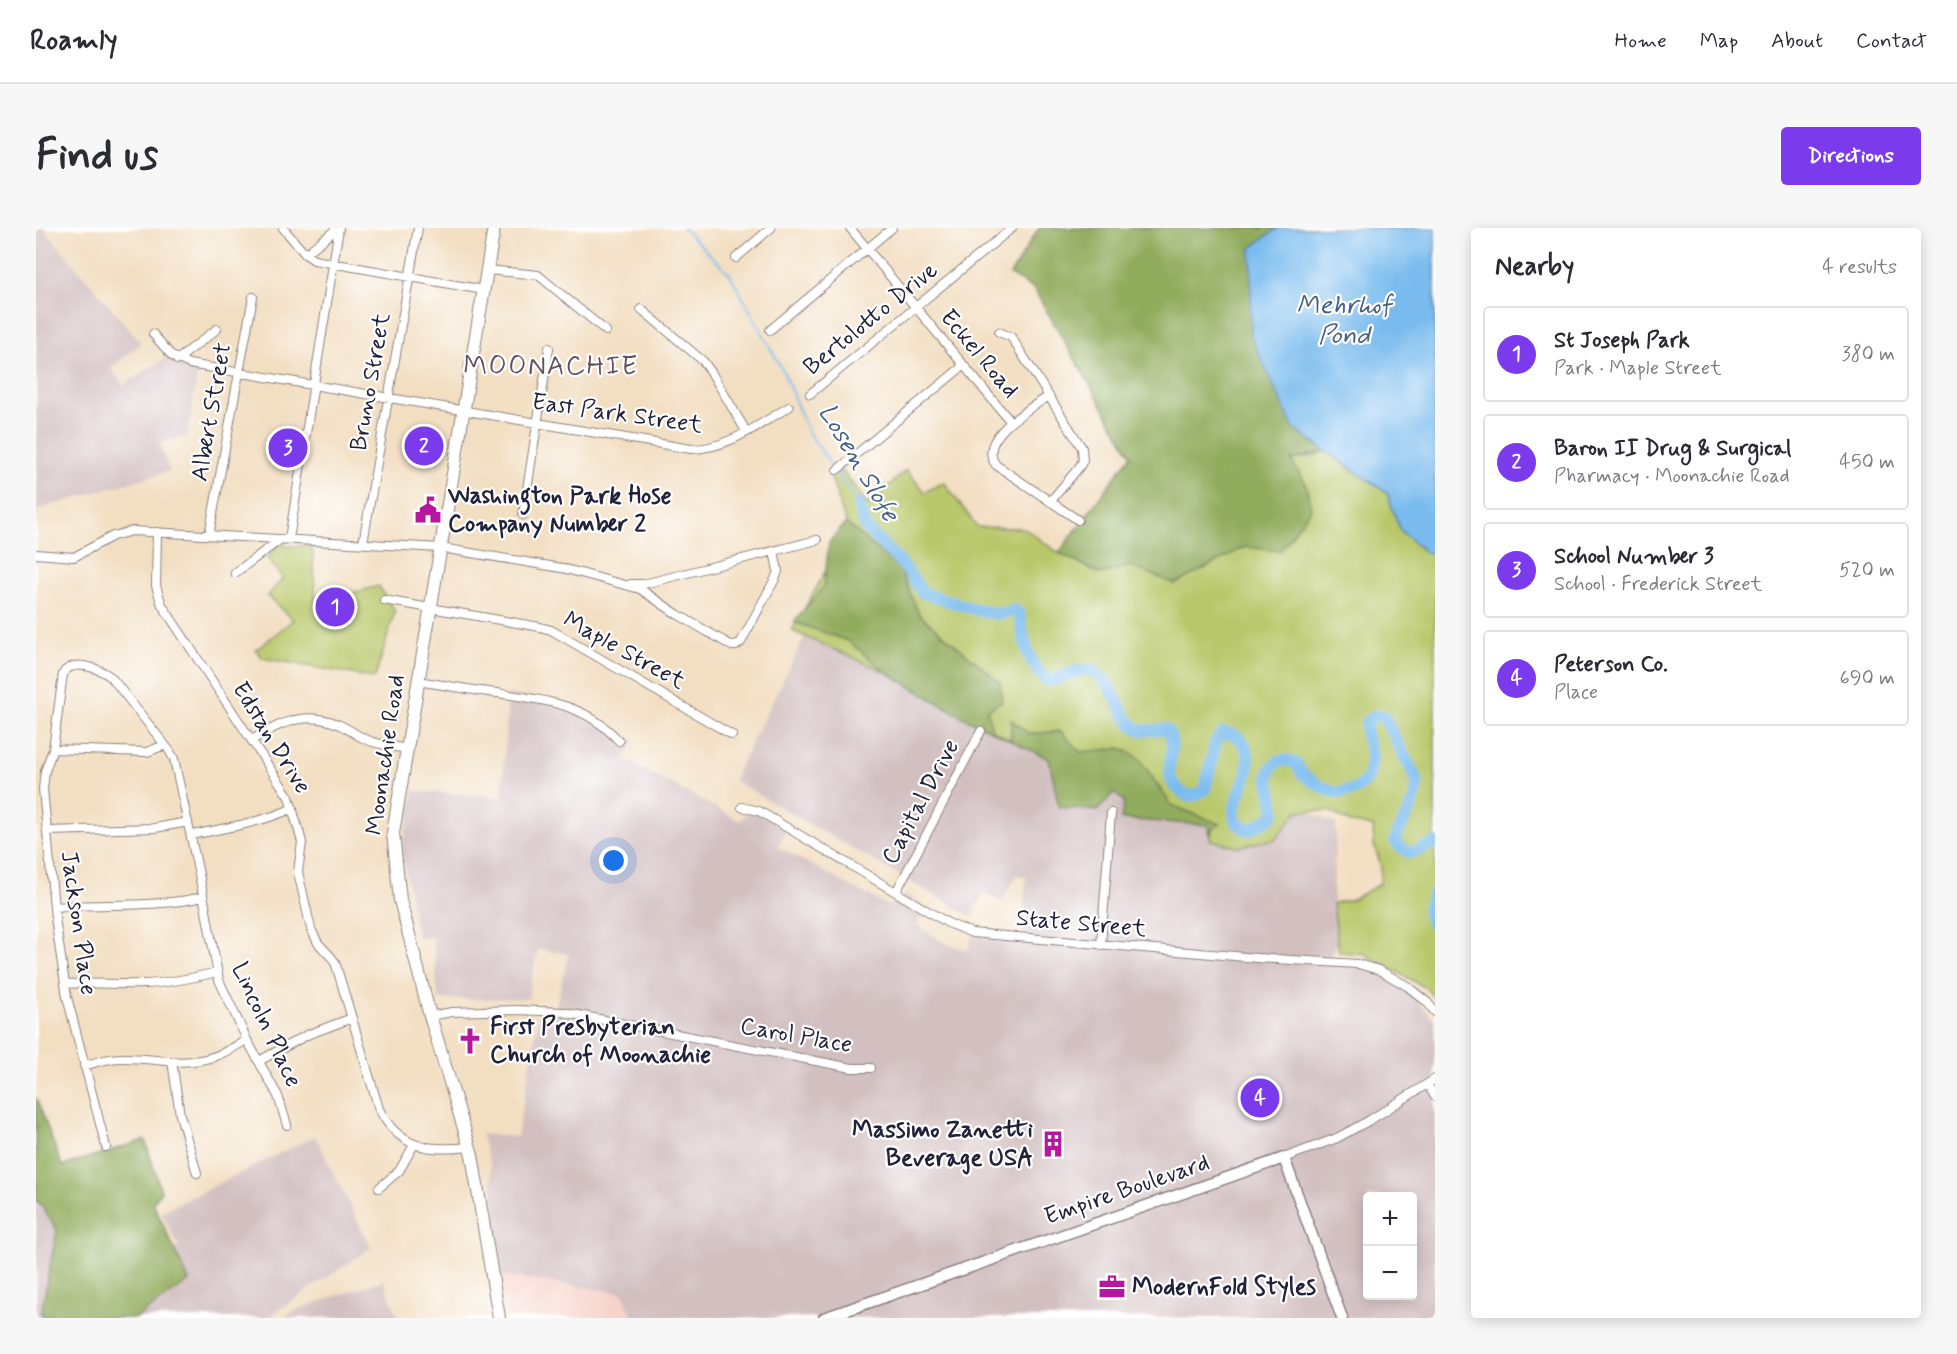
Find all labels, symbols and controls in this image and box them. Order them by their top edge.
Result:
text: Roamly [30,23,118,60]
text: Home [1615,27,1667,55]
text: Map [1700,27,1738,55]
text: About [1771,27,1823,55]
text: Contact [1856,27,1927,55]
button: Directions [1781,127,1921,185]
text: Find us [36,129,158,184]
text: Nearby [1495,250,1574,284]
text: 4 results [1822,254,1897,281]
street label: Bertolotto Drive [797,255,945,383]
water label: Mehrhof Pond [1296,289,1394,353]
street label: Eckel Road [933,303,1025,405]
street label: Bruno Street [344,311,398,453]
text: St Joseph Park [1554,327,1690,355]
street label: Albert Street [185,340,239,484]
text: 1 [1512,341,1521,368]
text: 380 m [1842,341,1895,368]
district label: MOONACHIE [463,349,639,384]
text: Park · Maple Street [1554,355,1722,382]
street label: East Park Street [530,387,704,441]
water label: Losen Slofe [810,398,907,529]
pin: 2 [404,424,444,468]
pin: 3 [268,426,308,470]
text: Baron II Drug & Surgical [1554,435,1792,463]
text: 2 [1512,449,1521,476]
text: 450 m [1839,449,1895,476]
text: Pharmacy · Moonachie Road [1554,463,1790,490]
place label: Washington Park Hose Company Number 2 [447,481,672,540]
public building icon: Washington Park Hose Company Number 2 [413,495,443,525]
text: School Number 3 [1554,543,1714,571]
text: 3 [1512,557,1521,584]
text: 520 m [1839,557,1895,584]
text: School · Frederick Street [1554,571,1762,598]
pin: 1 [316,584,354,629]
street label: Maple Street [557,605,691,697]
text: Peterson Co. [1554,651,1668,679]
text: 4 [1511,665,1522,692]
text: 690 m [1840,665,1895,692]
street label: Moonachie Road [359,673,413,837]
street label: Edstan Drive [224,676,318,800]
text: Place [1554,679,1598,706]
street label: Capital Drive [875,734,967,870]
your location [599,846,628,875]
street label: Jackson Place [53,849,103,997]
street label: State Street [1015,903,1147,945]
street label: Lincoln Place [223,957,309,1093]
street label: Carol Place [738,1011,854,1061]
place label: First Presbyterian Church of Moonachie [490,1012,711,1071]
church icon: First Presbyterian Church of Moonachie [455,1026,485,1056]
pin: 4 [1240,1076,1280,1120]
place label: Massimo Zanetti Beverage USA [852,1115,1034,1175]
building icon: Massimo Zanetti Beverage USA [1038,1129,1068,1159]
street label: Empire Boulevard [1040,1147,1214,1233]
map controls [1363,1192,1417,1300]
button: + [1363,1192,1417,1246]
button: − [1363,1246,1417,1300]
office icon: ModernFold Styles [1097,1272,1127,1302]
place label: ModernFold Styles [1132,1272,1317,1303]

